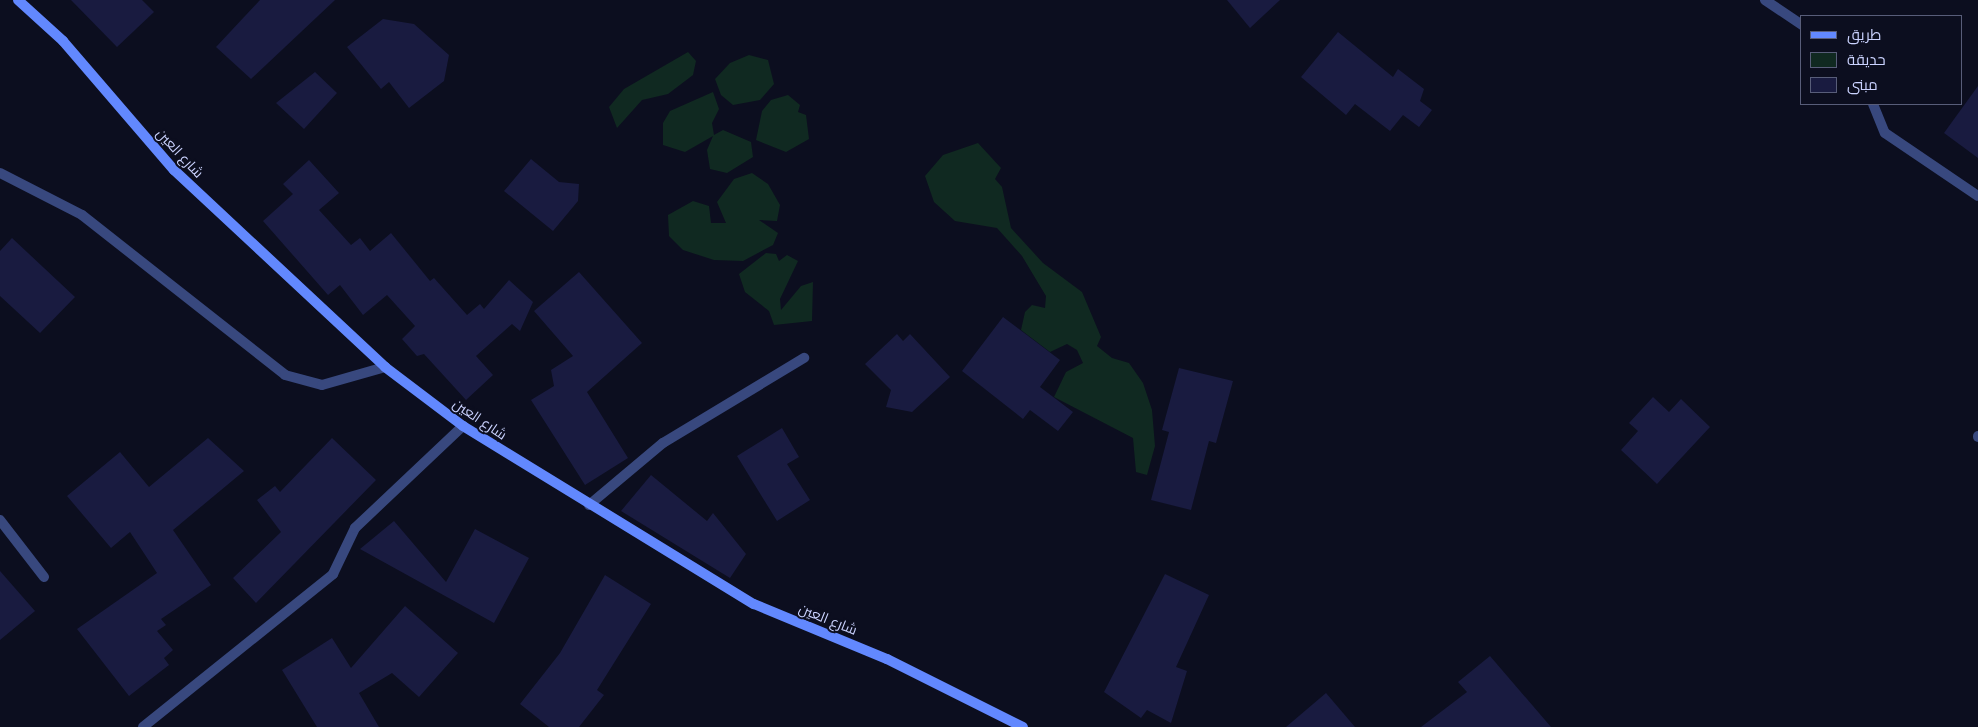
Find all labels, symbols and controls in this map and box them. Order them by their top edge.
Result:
legend [1800,15,1963,105]
text: طريق [1847,26,1881,43]
text: حديقة [1847,51,1886,68]
text: مبنى [1847,76,1878,93]
street label: شارع العين [153,125,207,181]
street label: شارع العين [450,395,510,443]
street label: شارع العين [796,600,860,638]

